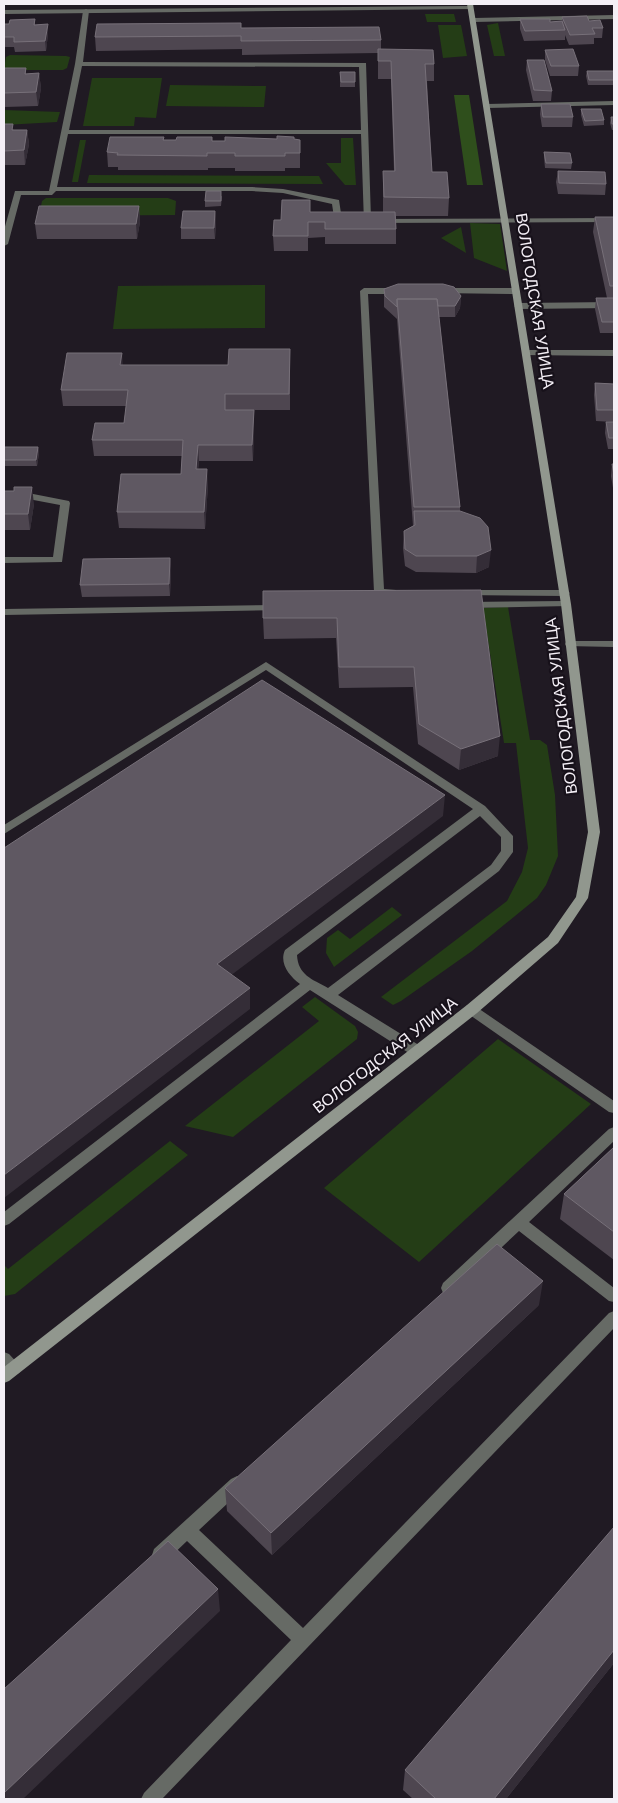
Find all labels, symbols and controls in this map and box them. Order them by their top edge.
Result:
street label: ВОЛОГОДСКАЯ УЛИЦА [513,212,557,390]
street label: ВОЛОГОДСКАЯ УЛИЦА [542,616,580,795]
street label: ВОЛОГОДСКАЯ УЛИЦА [310,993,461,1116]

